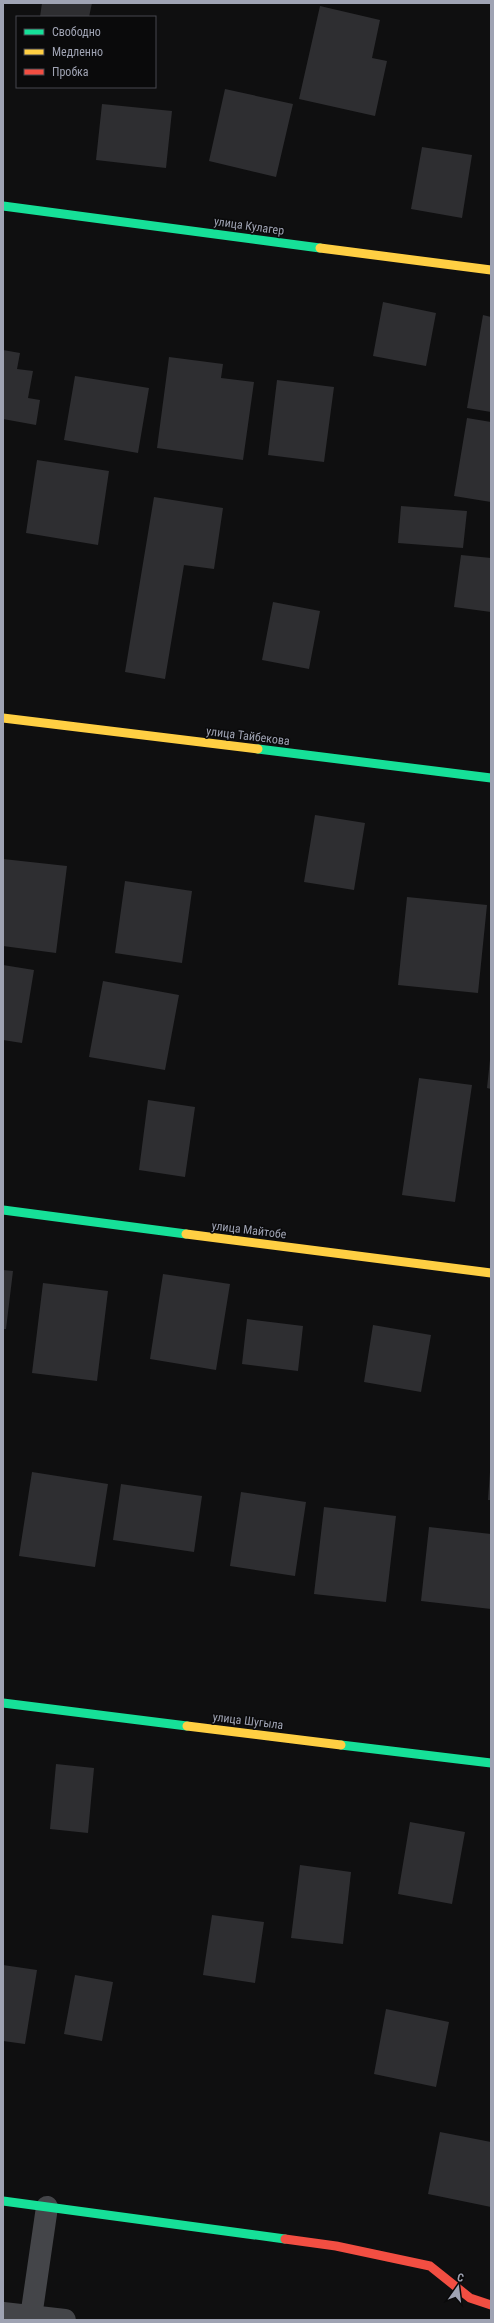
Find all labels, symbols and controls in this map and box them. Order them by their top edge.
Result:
legend [16,16,156,88]
text: Свободно [52,25,101,39]
text: Медленно [52,45,103,59]
text: Пробка [52,65,89,79]
street label: улица Кулагер [213,214,285,238]
street label: улица Тайбекова [206,724,291,748]
street label: улица Майтобе [211,1218,287,1242]
street label: улица Шугыла [212,1710,284,1732]
north arrow [438,2267,478,2307]
text: С [456,2271,465,2285]

